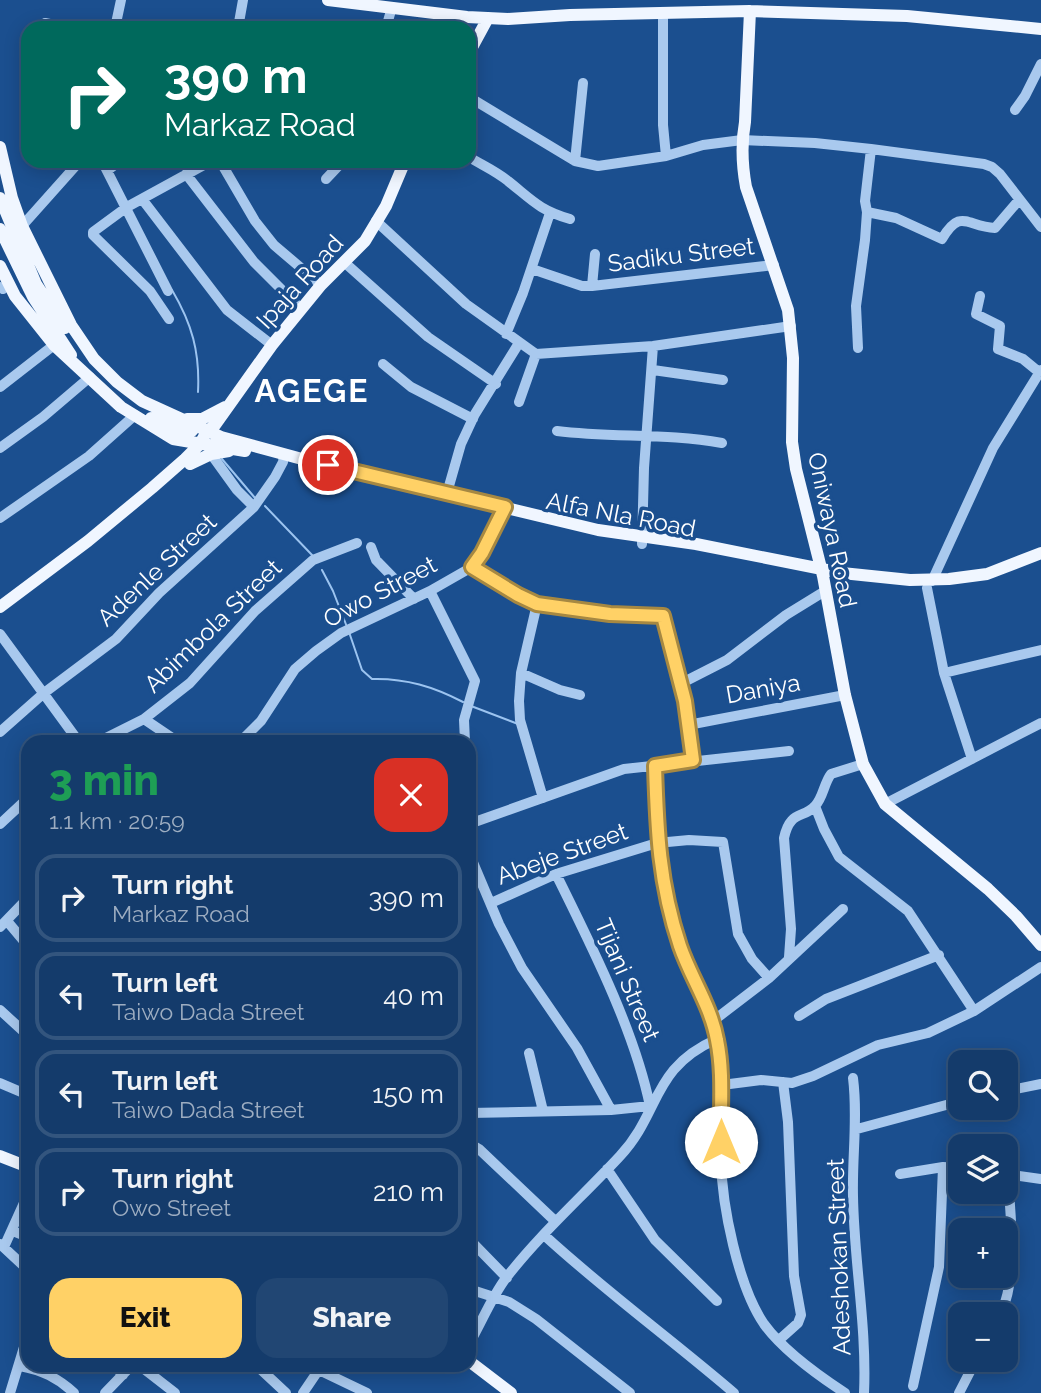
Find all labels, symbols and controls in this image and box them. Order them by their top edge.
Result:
text: 390 m [164,47,308,104]
icon: right [49,49,140,140]
text: Markaz Road [164,106,356,143]
street label: Ipaja Road [250,229,349,334]
street label: Sadiku Street [606,231,756,278]
district label: AGEGE [254,372,370,409]
pin [298,435,358,495]
icon: arrive [309,446,347,484]
street label: Oniwaya Road [802,449,863,610]
street label: Alfa Nla Road [544,486,698,543]
street label: Adenle Street [91,507,222,632]
street label: Owo Street [318,550,441,633]
street label: Abimbola Street [138,553,287,698]
street label: Daniya [723,668,802,709]
text: 3 min [49,756,159,805]
button: close [374,758,448,832]
text: 1.1 km · 20:59 [49,807,185,834]
street label: Abeje Street [492,816,631,891]
text: Turn right [112,870,233,900]
icon: right [53,879,91,917]
text: 390 m [368,883,444,913]
text: Markaz Road [112,900,250,927]
street label: Tijani Street [589,914,666,1045]
text: Turn left [112,968,218,998]
icon: left [53,977,91,1015]
text: 40 m [383,981,444,1011]
text: Taiwo Dada Street [112,998,304,1025]
map controls [948,1050,1018,1372]
button: search [948,1050,1018,1120]
text: Turn left [112,1066,218,1096]
icon: left [53,1075,91,1113]
text: 150 m [372,1079,444,1109]
text: Taiwo Dada Street [112,1096,304,1123]
position arrow [684,1105,758,1179]
button: layers [948,1134,1018,1204]
street label: Adeshokan Street [821,1158,856,1356]
text: Turn right [112,1164,233,1194]
icon: right [53,1173,91,1211]
text: 210 m [373,1177,444,1207]
text: Owo Street [112,1194,231,1221]
button: + [948,1218,1018,1288]
button: Exit [49,1278,242,1358]
button: Share [256,1278,448,1358]
button: − [948,1302,1018,1372]

